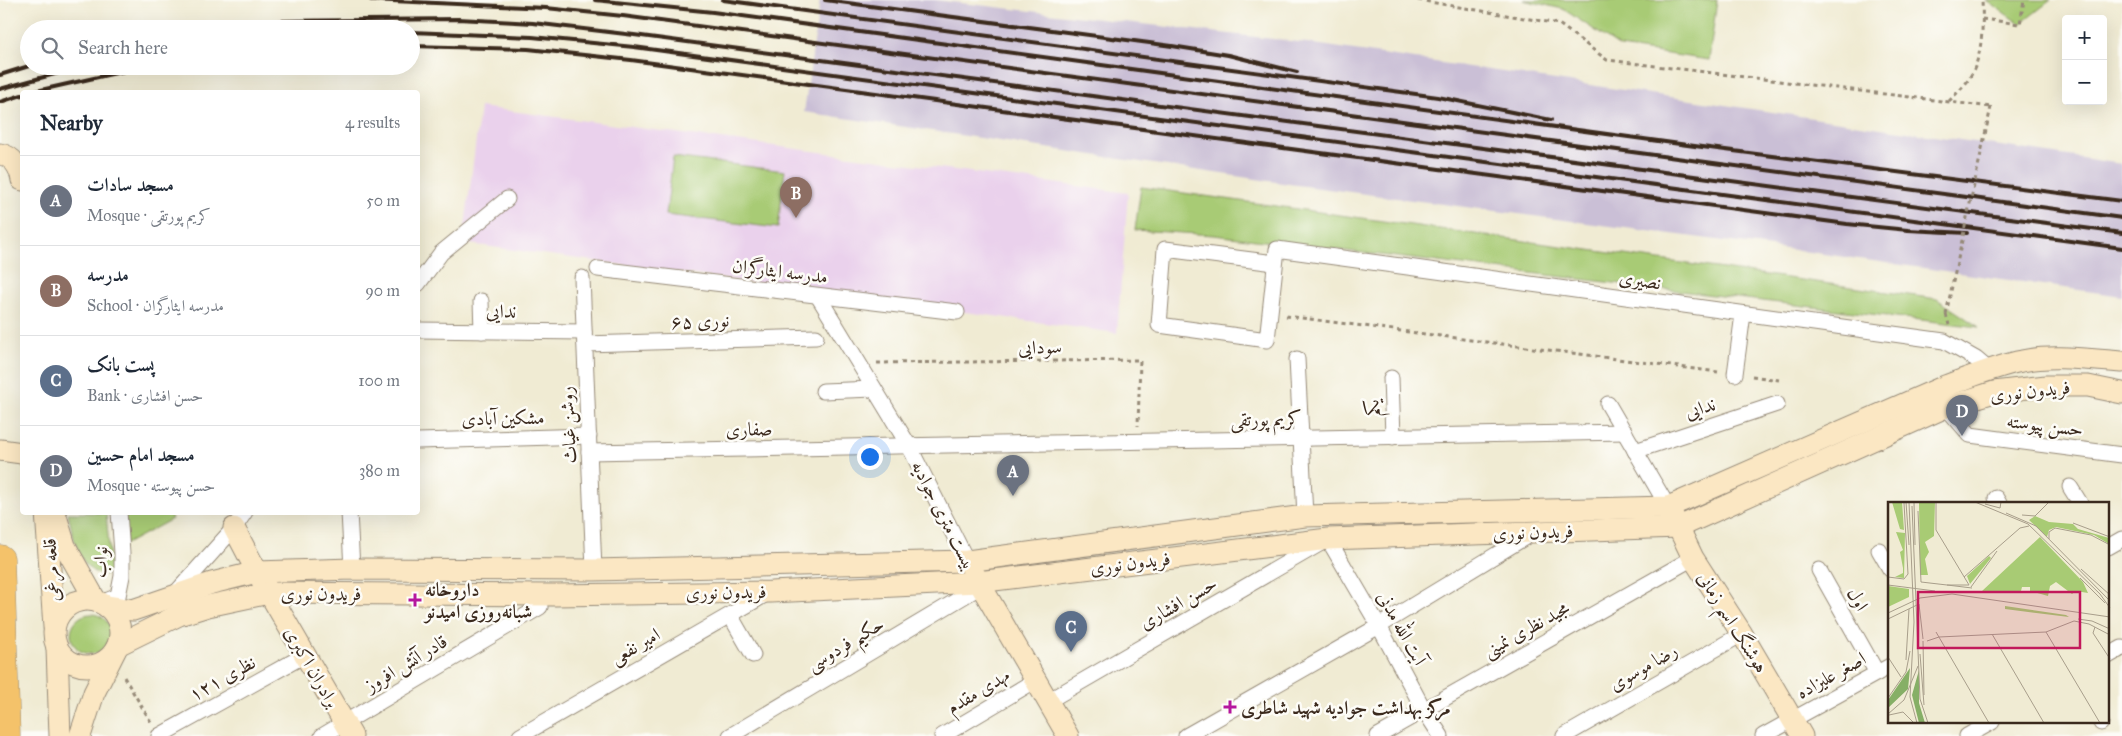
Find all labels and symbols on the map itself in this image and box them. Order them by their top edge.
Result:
pin: B [780,177,812,218]
street label: مدرسه ایثارگران [731,253,829,288]
street label: نصیری [1617,266,1663,294]
street label: ندایی [486,299,516,325]
street label: نوری ۶۵ [670,308,730,335]
street label: سودایی [1018,335,1062,361]
street label: فریدون نوری [1989,375,2072,408]
street label: روشن غیاث [554,386,584,464]
street label: ندایی [1682,392,1719,426]
pin: D [1946,395,1978,436]
street label: یکم [1360,398,1390,417]
street label: مشکین آبادی [461,406,545,430]
street label: کریم پورتقی [1230,407,1302,436]
street label: حسن پیوسته [2005,409,2085,443]
street label: صفاری [725,417,773,441]
your location [857,444,883,470]
pin: A [997,455,1029,496]
street label: بیست متری جوادیه [906,456,981,574]
inset map [1888,502,2110,724]
street label: فریدون نوری [1492,519,1574,546]
street label: قلعه مرغی [37,537,67,602]
street label: نواب [88,546,113,578]
street label: فریدون نوری [1088,547,1172,580]
street label: هوشنگ اسم زمانی [1686,567,1774,681]
street label: حسن افشاری [1135,572,1222,636]
place label: داروخانه شبانه‌روزی امیدنو [423,578,532,624]
street label: فریدون نوری [685,580,767,605]
street label: فریدون نوری [281,582,361,606]
street label: اول [1842,583,1874,615]
street label: آیت‌ الله مدنی [1372,586,1435,671]
marker: داروخانه شبانه‌روزی امیدنو [409,594,421,606]
street label: مجید نظری نمینی [1479,596,1575,664]
pin: C [1055,611,1087,652]
street label: حکیم فردوسی [802,612,892,683]
street label: برادران اکبری [280,622,345,712]
street label: امیر نفعی [606,623,665,671]
street label: قادر آتش افروز [359,629,452,699]
street label: رضا موسوی [1605,638,1682,697]
street label: اصغر علیزاده [1792,646,1870,704]
street label: نظری ۱۲۱ [185,650,260,707]
street label: مهدی مقدم [942,663,1016,723]
place label: مرکز بهداشت جوادیه شهید شاطری [1241,696,1451,721]
marker: مرکز بهداشت جوادیه شهید شاطری [1223,700,1237,714]

